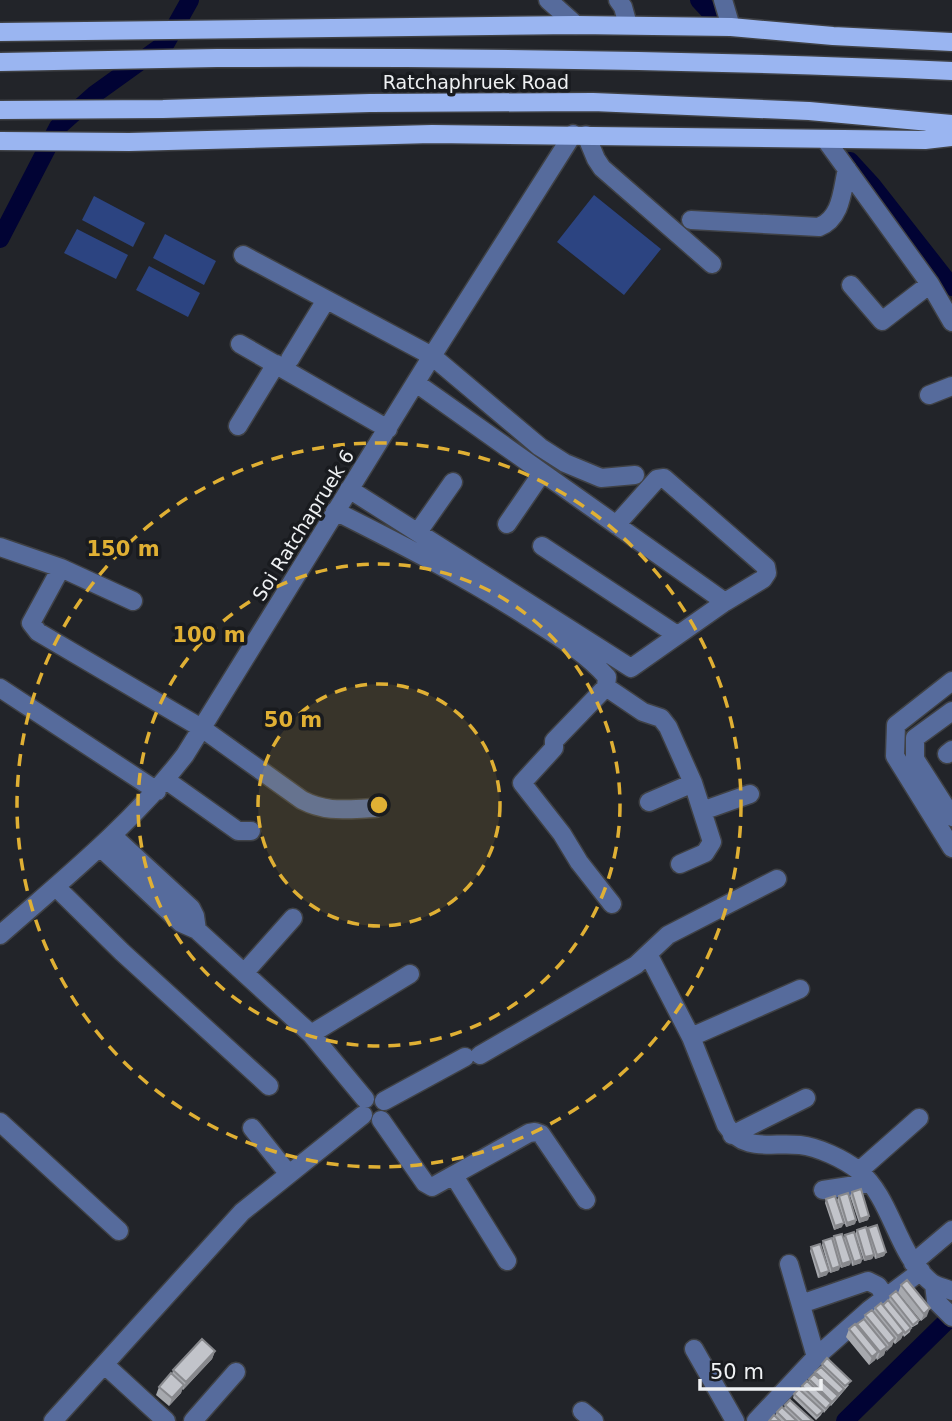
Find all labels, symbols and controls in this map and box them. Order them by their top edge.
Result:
street label: Ratchaphruek Road [383,71,569,93]
street label: Soi Ratchapruek 6 [248,445,358,605]
text: 150 m [86,537,160,561]
text: 100 m [172,623,246,647]
text: 50 m [264,708,322,732]
centre of rings [367,793,391,817]
scale bar [700,1348,821,1392]
text: 50 m [710,1360,764,1384]

